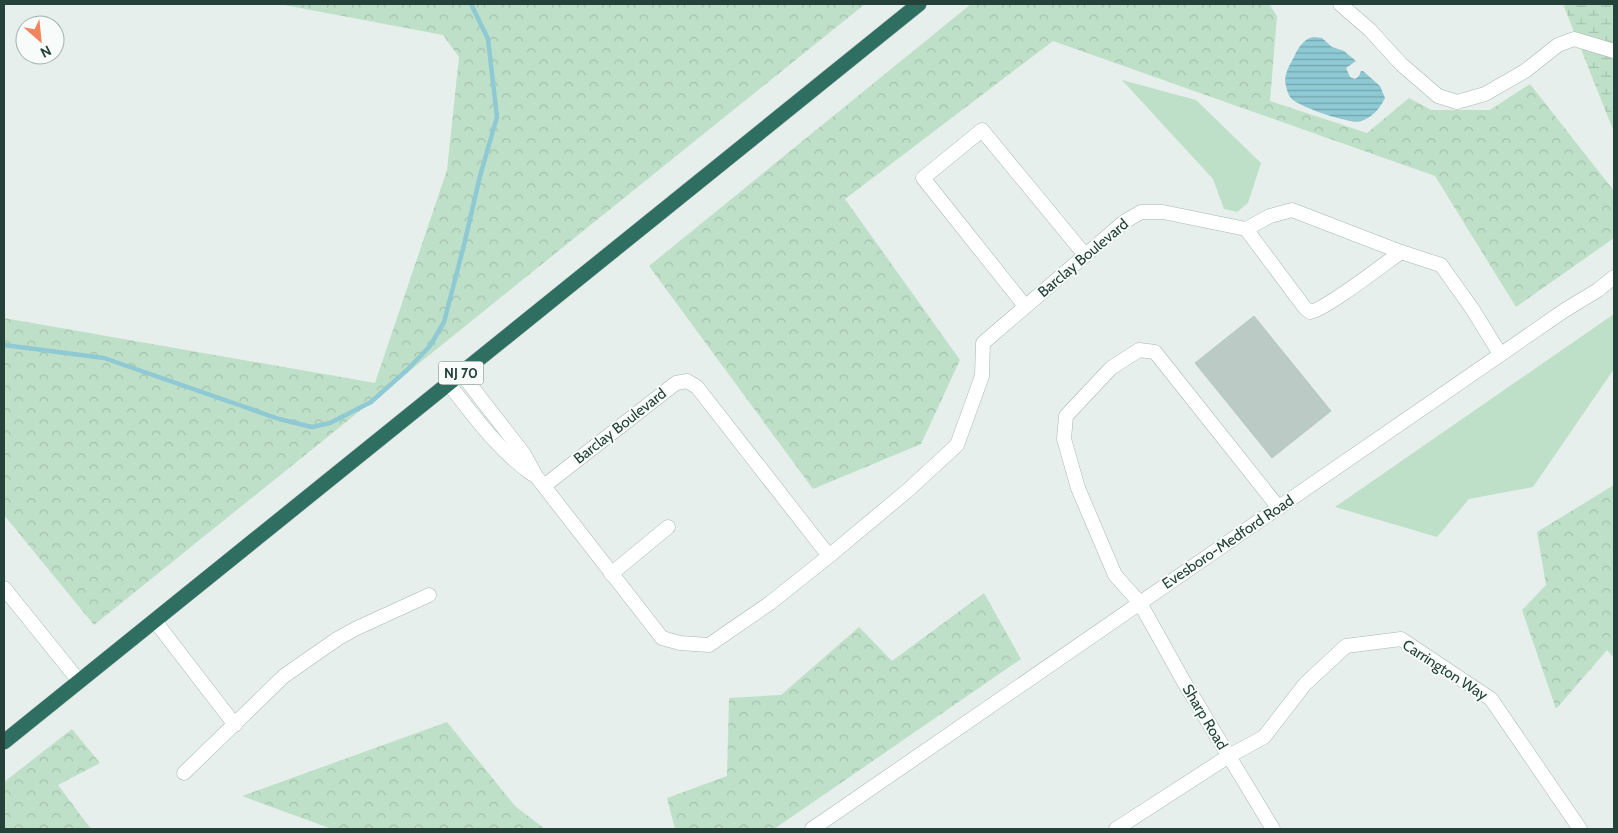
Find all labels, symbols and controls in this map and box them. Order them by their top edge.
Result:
north arrow [15,15,65,65]
text: N [37,41,54,62]
street label: Barclay Boulevard [1034,215,1132,301]
road number: NJ 70 [438,362,484,384]
street label: Barclay Boulevard [570,384,670,468]
street label: Evesboro-Medford Road [1159,491,1297,593]
street label: Carrington Way [1399,636,1491,704]
street label: Sharp Road [1178,681,1232,753]

